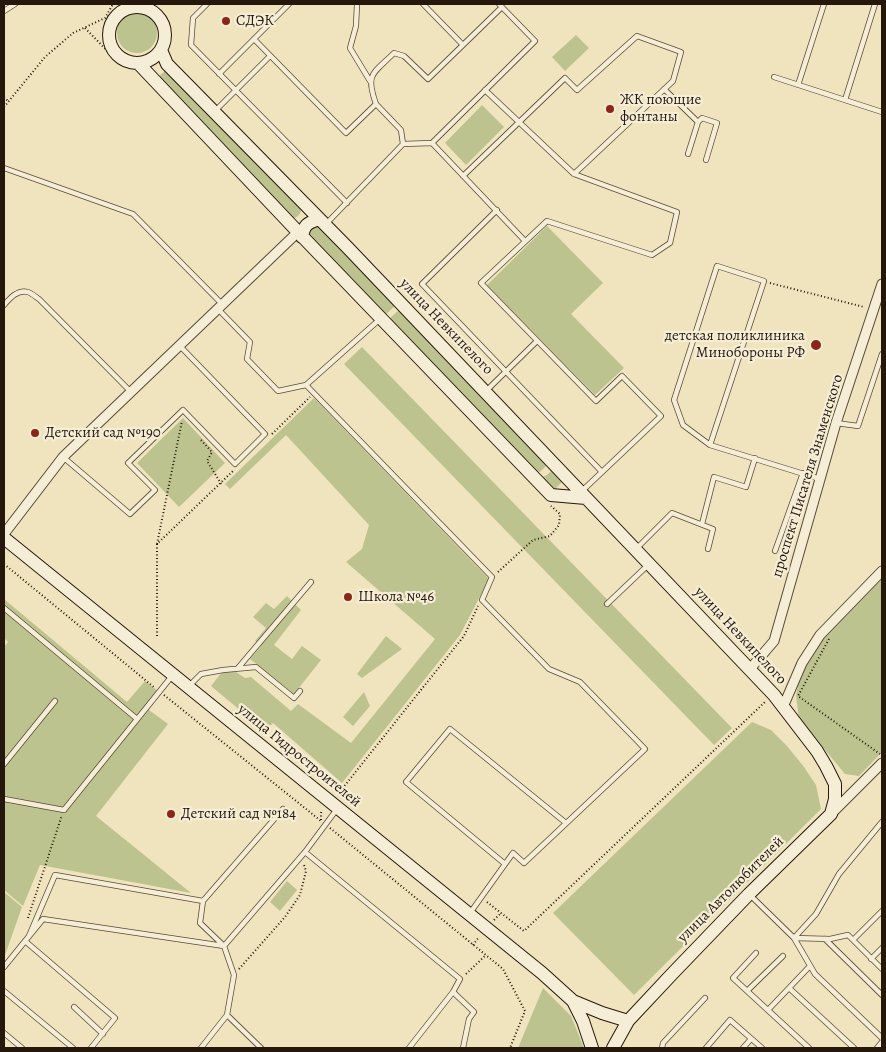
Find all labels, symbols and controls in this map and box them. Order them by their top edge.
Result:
place label: СДЭК [236,12,274,30]
marker: СДЭК [220,15,232,27]
place label: ЖК поющие фонтаны [620,91,701,126]
marker: ЖК поющие фонтаны [604,103,616,115]
street label: улица Невкипелого [395,275,497,379]
place label: детская поликлиника Минобороны РФ [665,327,805,362]
marker: детская поликлиника Минобороны РФ [809,338,823,352]
street label: проспект Писателя Знаменского [768,372,848,580]
place label: Детский сад №190 [45,424,161,442]
marker: Детский сад №190 [29,427,41,439]
street label: улица Невкипелого [690,583,790,689]
place label: Школа №46 [358,588,434,606]
marker: Школа №46 [342,591,354,603]
street label: улица Гидростроителей [234,701,364,811]
place label: Детский сад №184 [181,805,296,823]
marker: Детский сад №184 [165,808,177,820]
street label: улица Автолюбителей [674,833,788,947]

